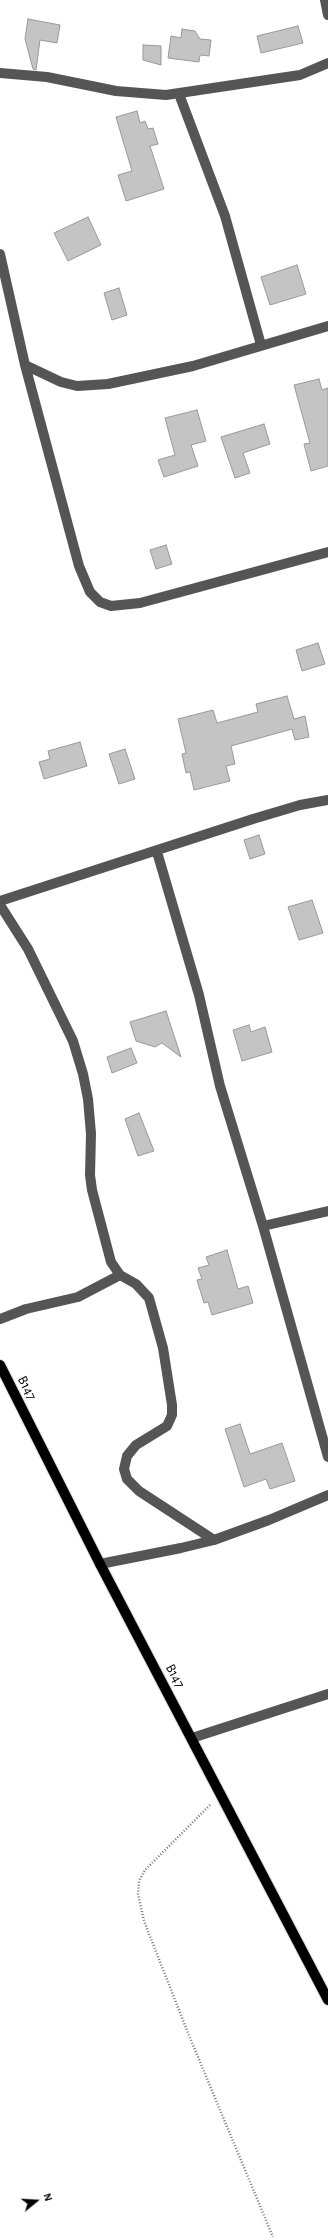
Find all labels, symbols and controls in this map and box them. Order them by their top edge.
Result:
street label: B147 [14,1373,40,1403]
street label: B147 [162,1661,188,1691]
north arrow [16,2181,56,2221]
text: N [41,2192,54,2202]

